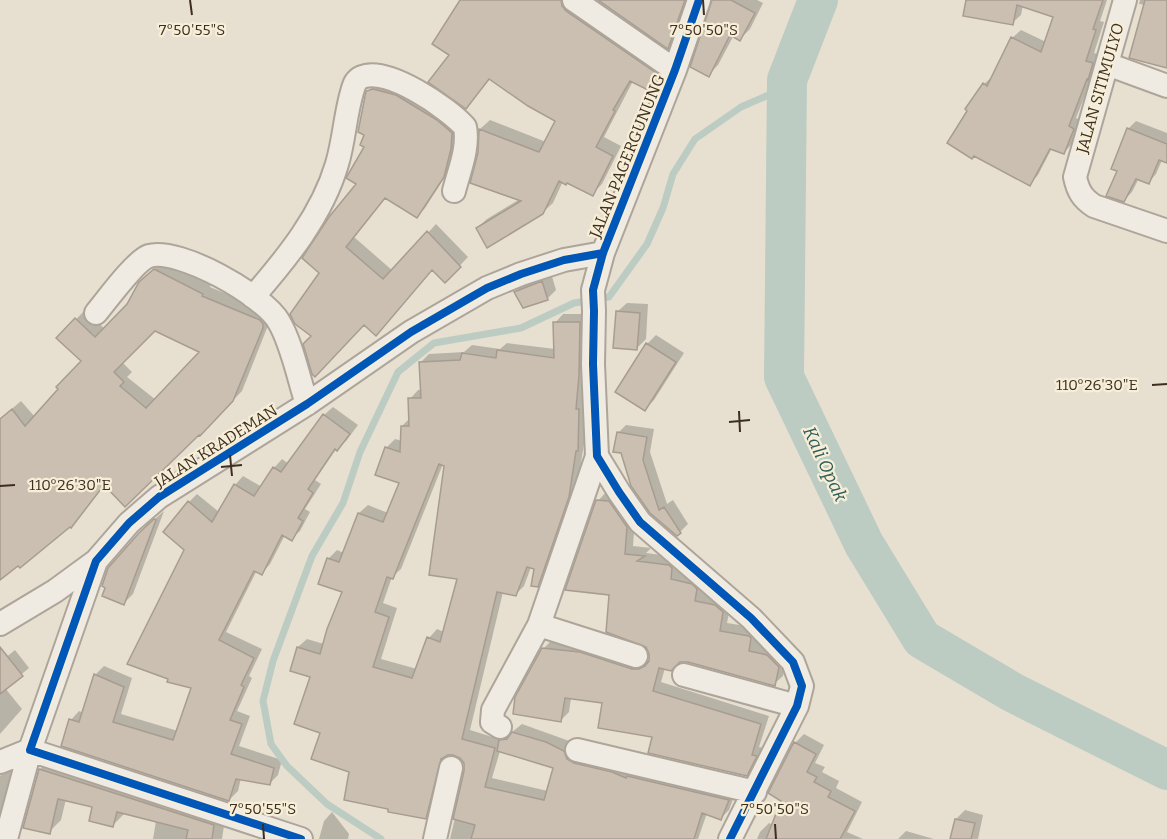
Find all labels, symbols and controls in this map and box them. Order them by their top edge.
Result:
text: 7°50'55"S [159,21,225,39]
text: 7°50'50"S [670,21,738,39]
street label: JALAN SITIMULYO [1072,21,1128,156]
street label: JALAN PAGERGUNUNG [585,71,669,241]
text: 110°26'30"E [1056,376,1138,394]
street label: JALAN KRADEMAN [150,400,281,492]
water label: Kali Opak [798,423,852,505]
text: 110°26'30"E [29,476,111,494]
text: 7°50'55"S [230,800,296,818]
text: 7°50'50"S [741,800,809,818]

